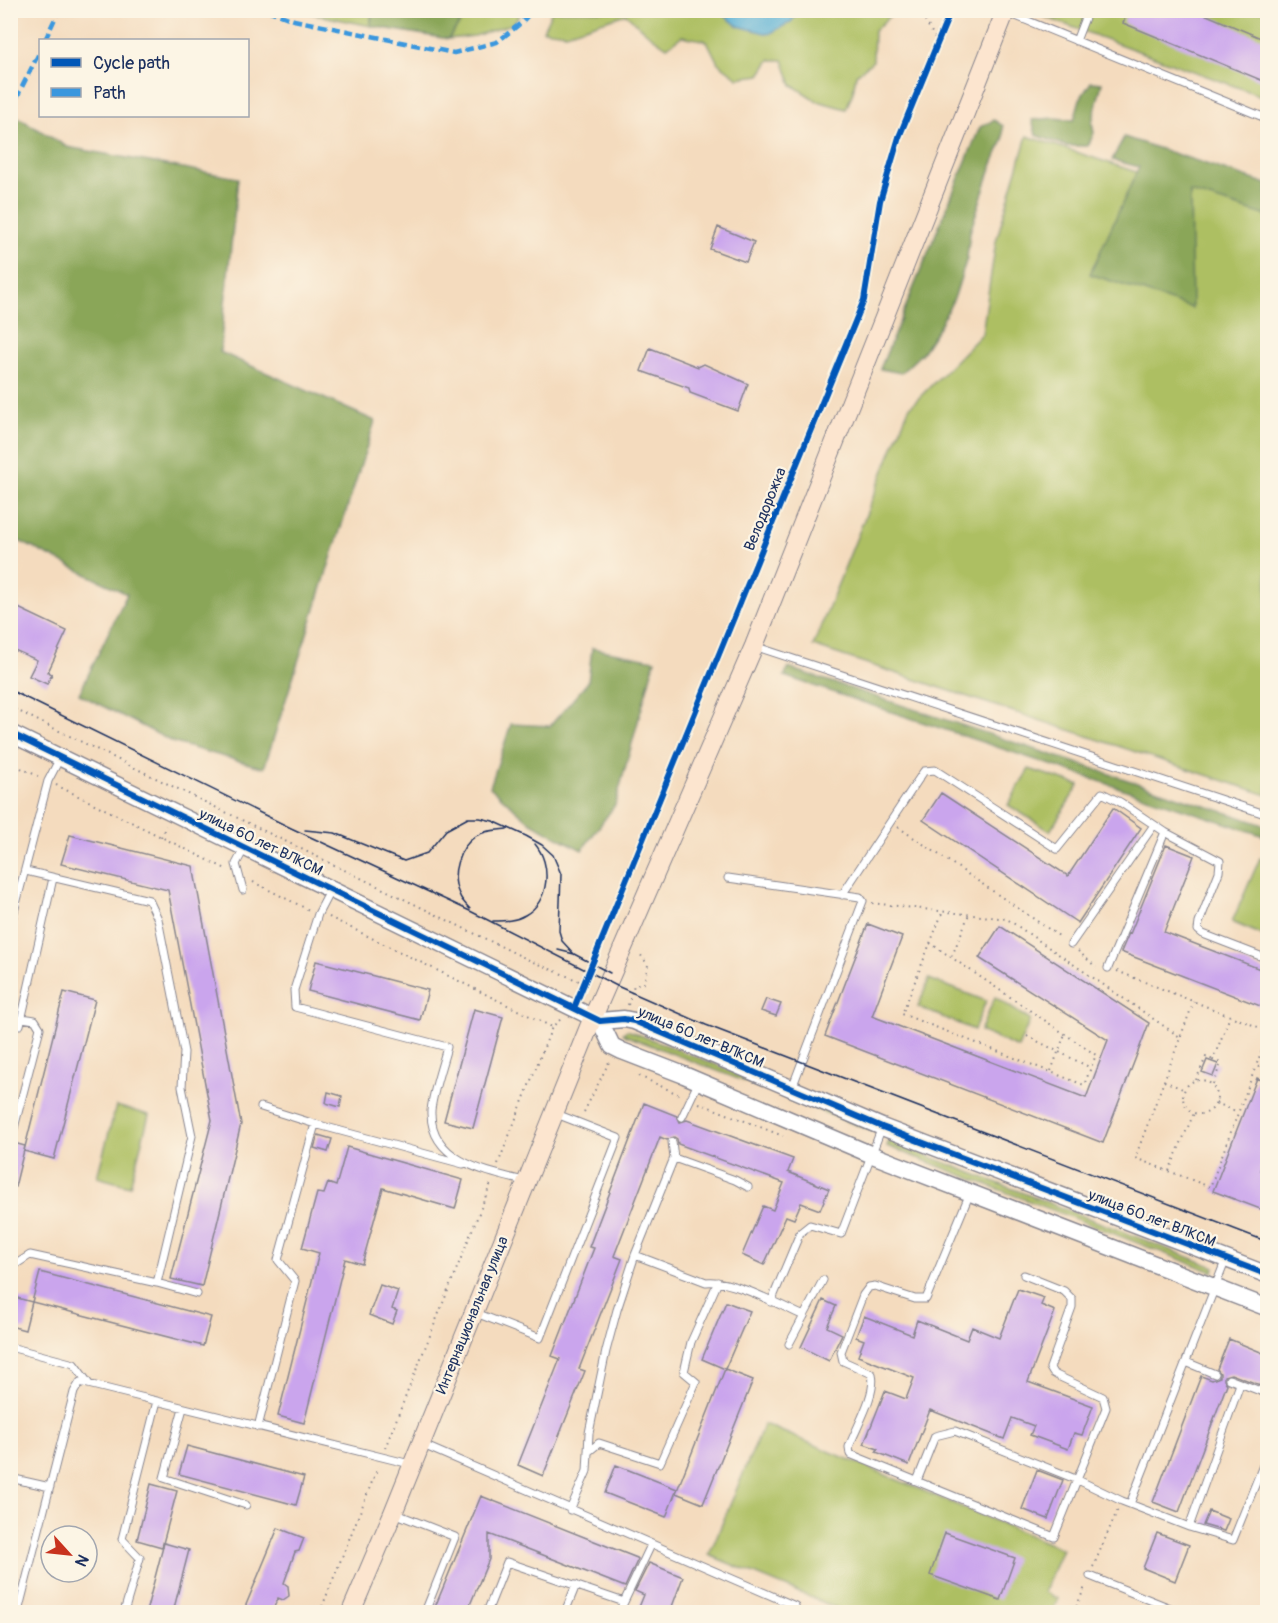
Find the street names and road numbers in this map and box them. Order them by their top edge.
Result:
street label: Велодорожка [740,465,791,554]
street label: улица 60 лет ВЛКСМ [195,804,326,881]
street label: улица 60 лет ВЛКСМ [634,1002,767,1073]
street label: улица 60 лет ВЛКСМ [1084,1185,1218,1252]
street label: Интернациональная улица [432,1234,513,1397]

